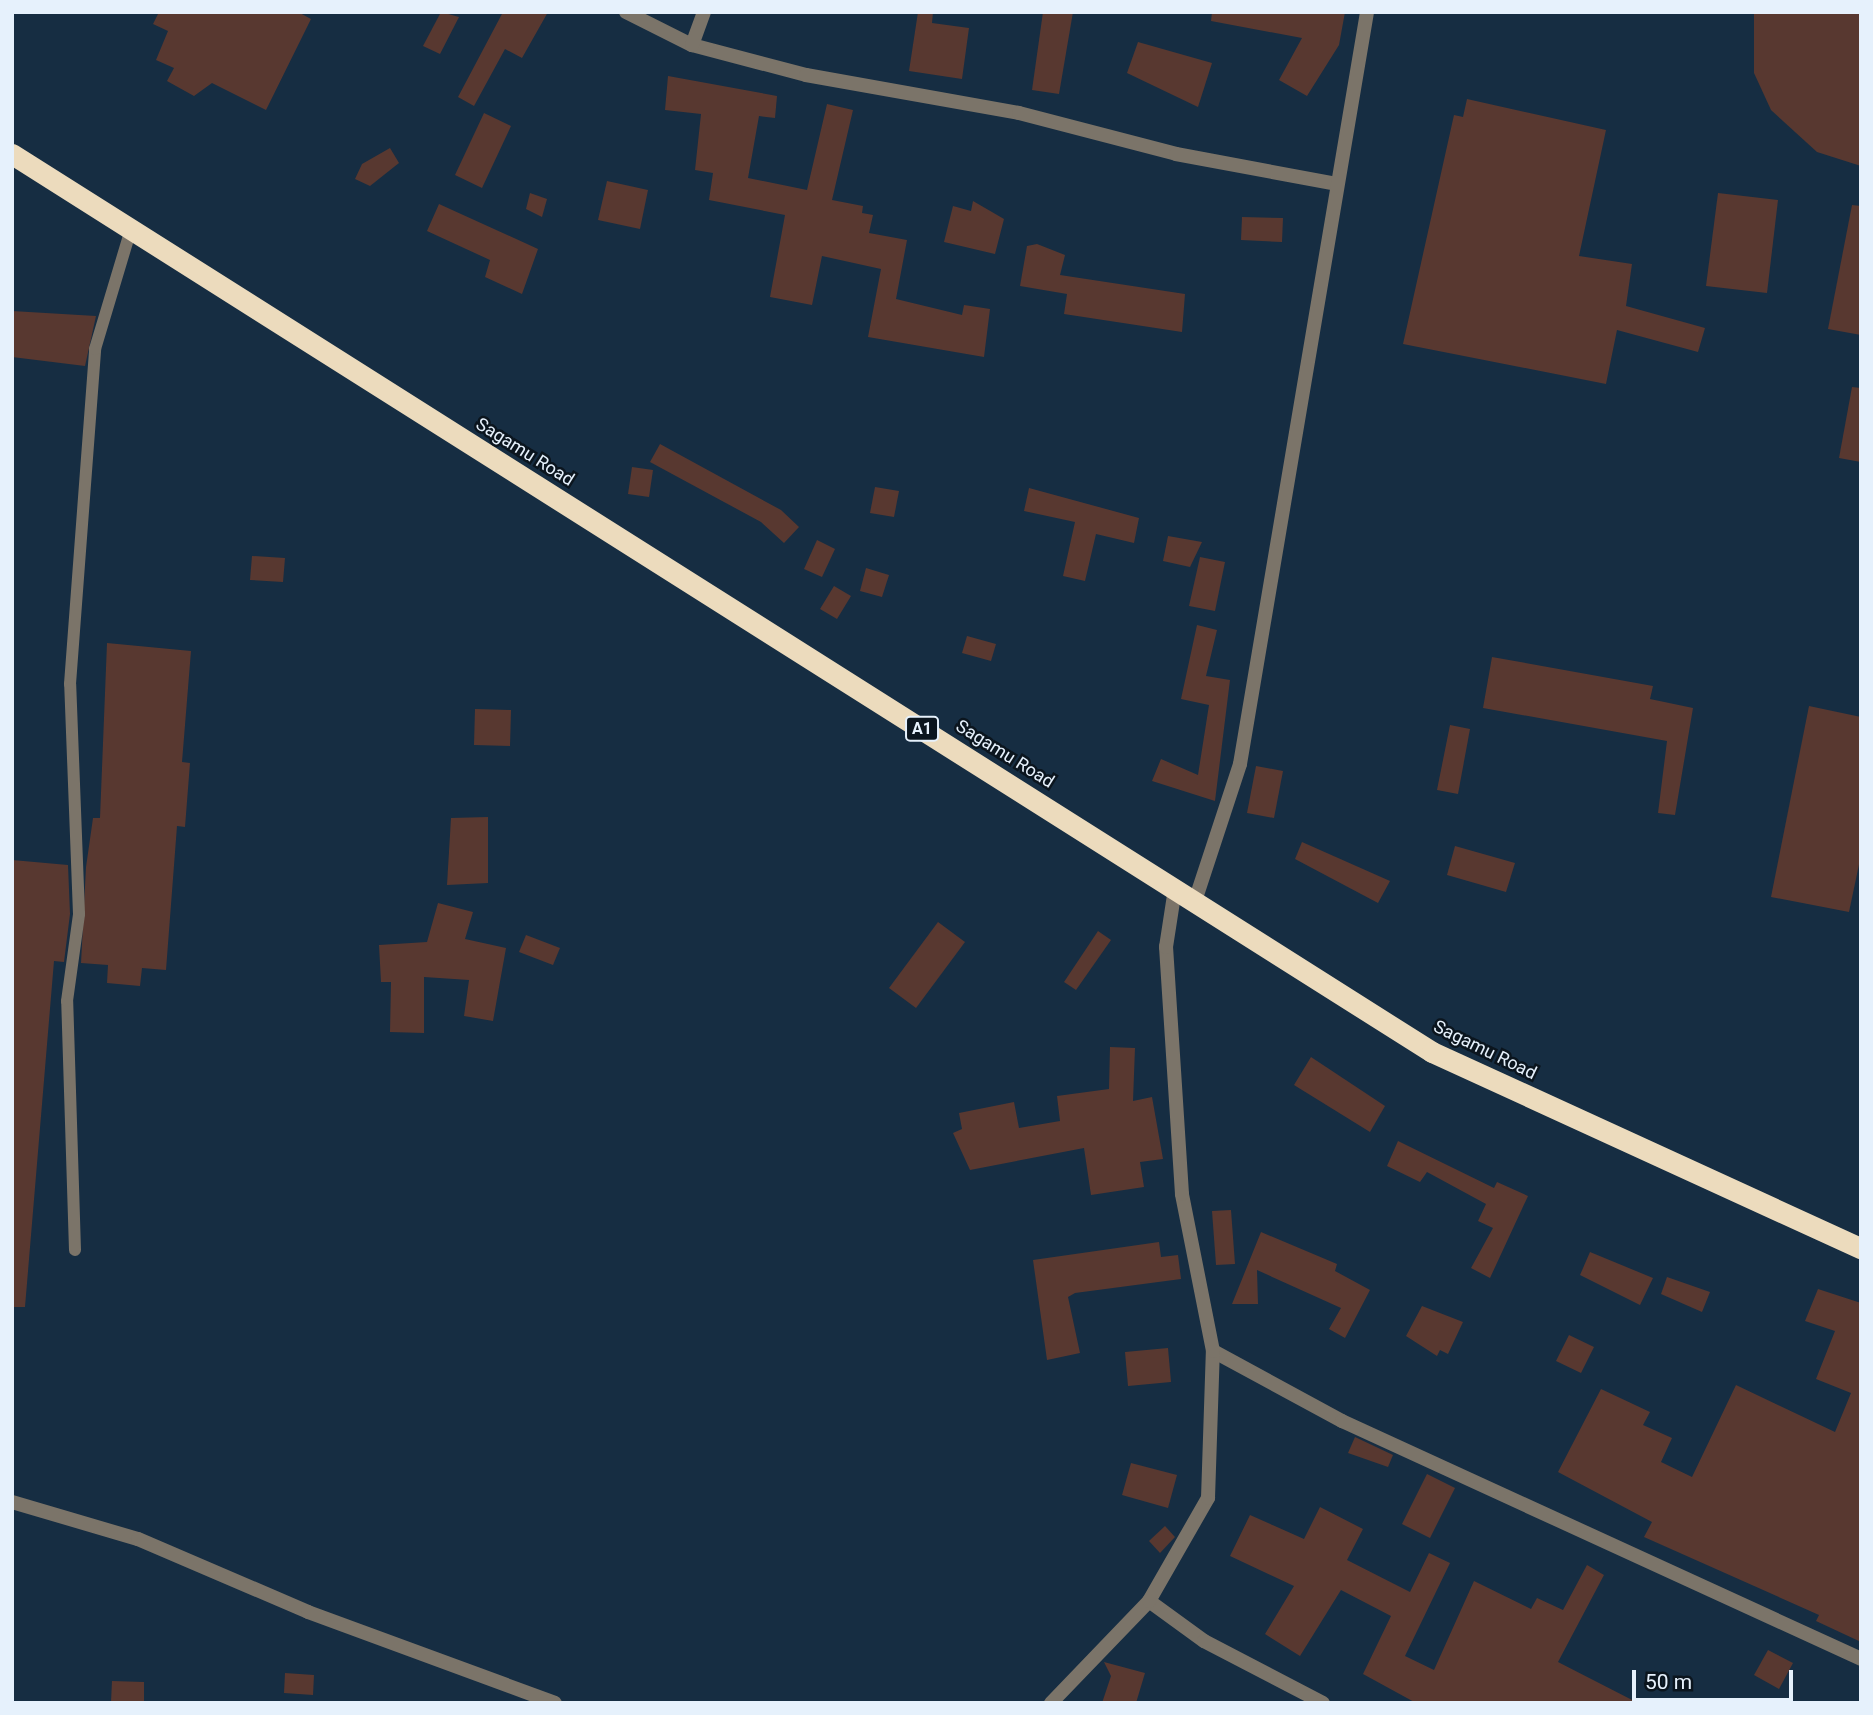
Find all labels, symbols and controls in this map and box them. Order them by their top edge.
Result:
street label: Sagamu Road [472,413,578,491]
street label: Sagamu Road [952,715,1058,793]
road number: A1 [904,716,940,742]
street label: Sagamu Road [1430,1016,1540,1084]
scale bar [1635,1656,1796,1700]
text: 50 m [1645,1670,1692,1694]

